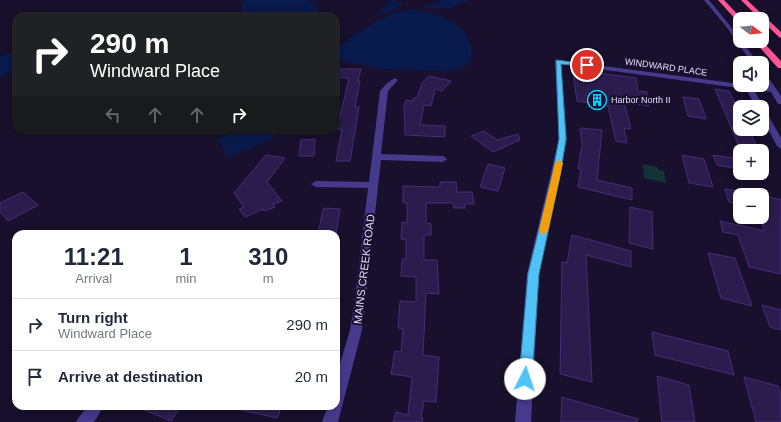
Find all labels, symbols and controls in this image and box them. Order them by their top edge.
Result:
north arrow [733,12,769,48]
map controls [733,12,769,224]
icon: right [24,28,76,80]
text: 290 m [90,28,169,59]
pin [570,48,604,82]
icon: arrive [576,54,598,76]
street label: WINDWARD PLACE [624,56,708,78]
button: sound [733,56,769,92]
text: Windward Place [90,61,220,81]
building icon: Harbor North II [586,89,608,111]
place label: Harbor North II [611,95,671,105]
button: layers [733,100,769,136]
icon: left [102,104,124,126]
icon: ahead [144,104,166,126]
icon: ahead [186,104,208,126]
icon: right [228,104,250,126]
button: + [733,144,769,180]
button: − [733,188,769,224]
street label: MAINS CREEK ROAD [351,213,377,325]
text: 11:21 [64,243,124,270]
text: 1 [179,243,193,270]
text: 310 [248,243,288,270]
text: Arrival [75,271,112,286]
text: min [176,271,196,286]
text: m [263,271,274,286]
text: Turn right [58,309,128,326]
icon: right [24,314,46,336]
text: 290 m [286,316,328,333]
text: Windward Place [58,326,152,341]
position arrow [504,358,546,400]
icon: arrive [24,366,46,388]
text: Arrive at destination [58,368,203,385]
text: 20 m [295,368,328,385]

